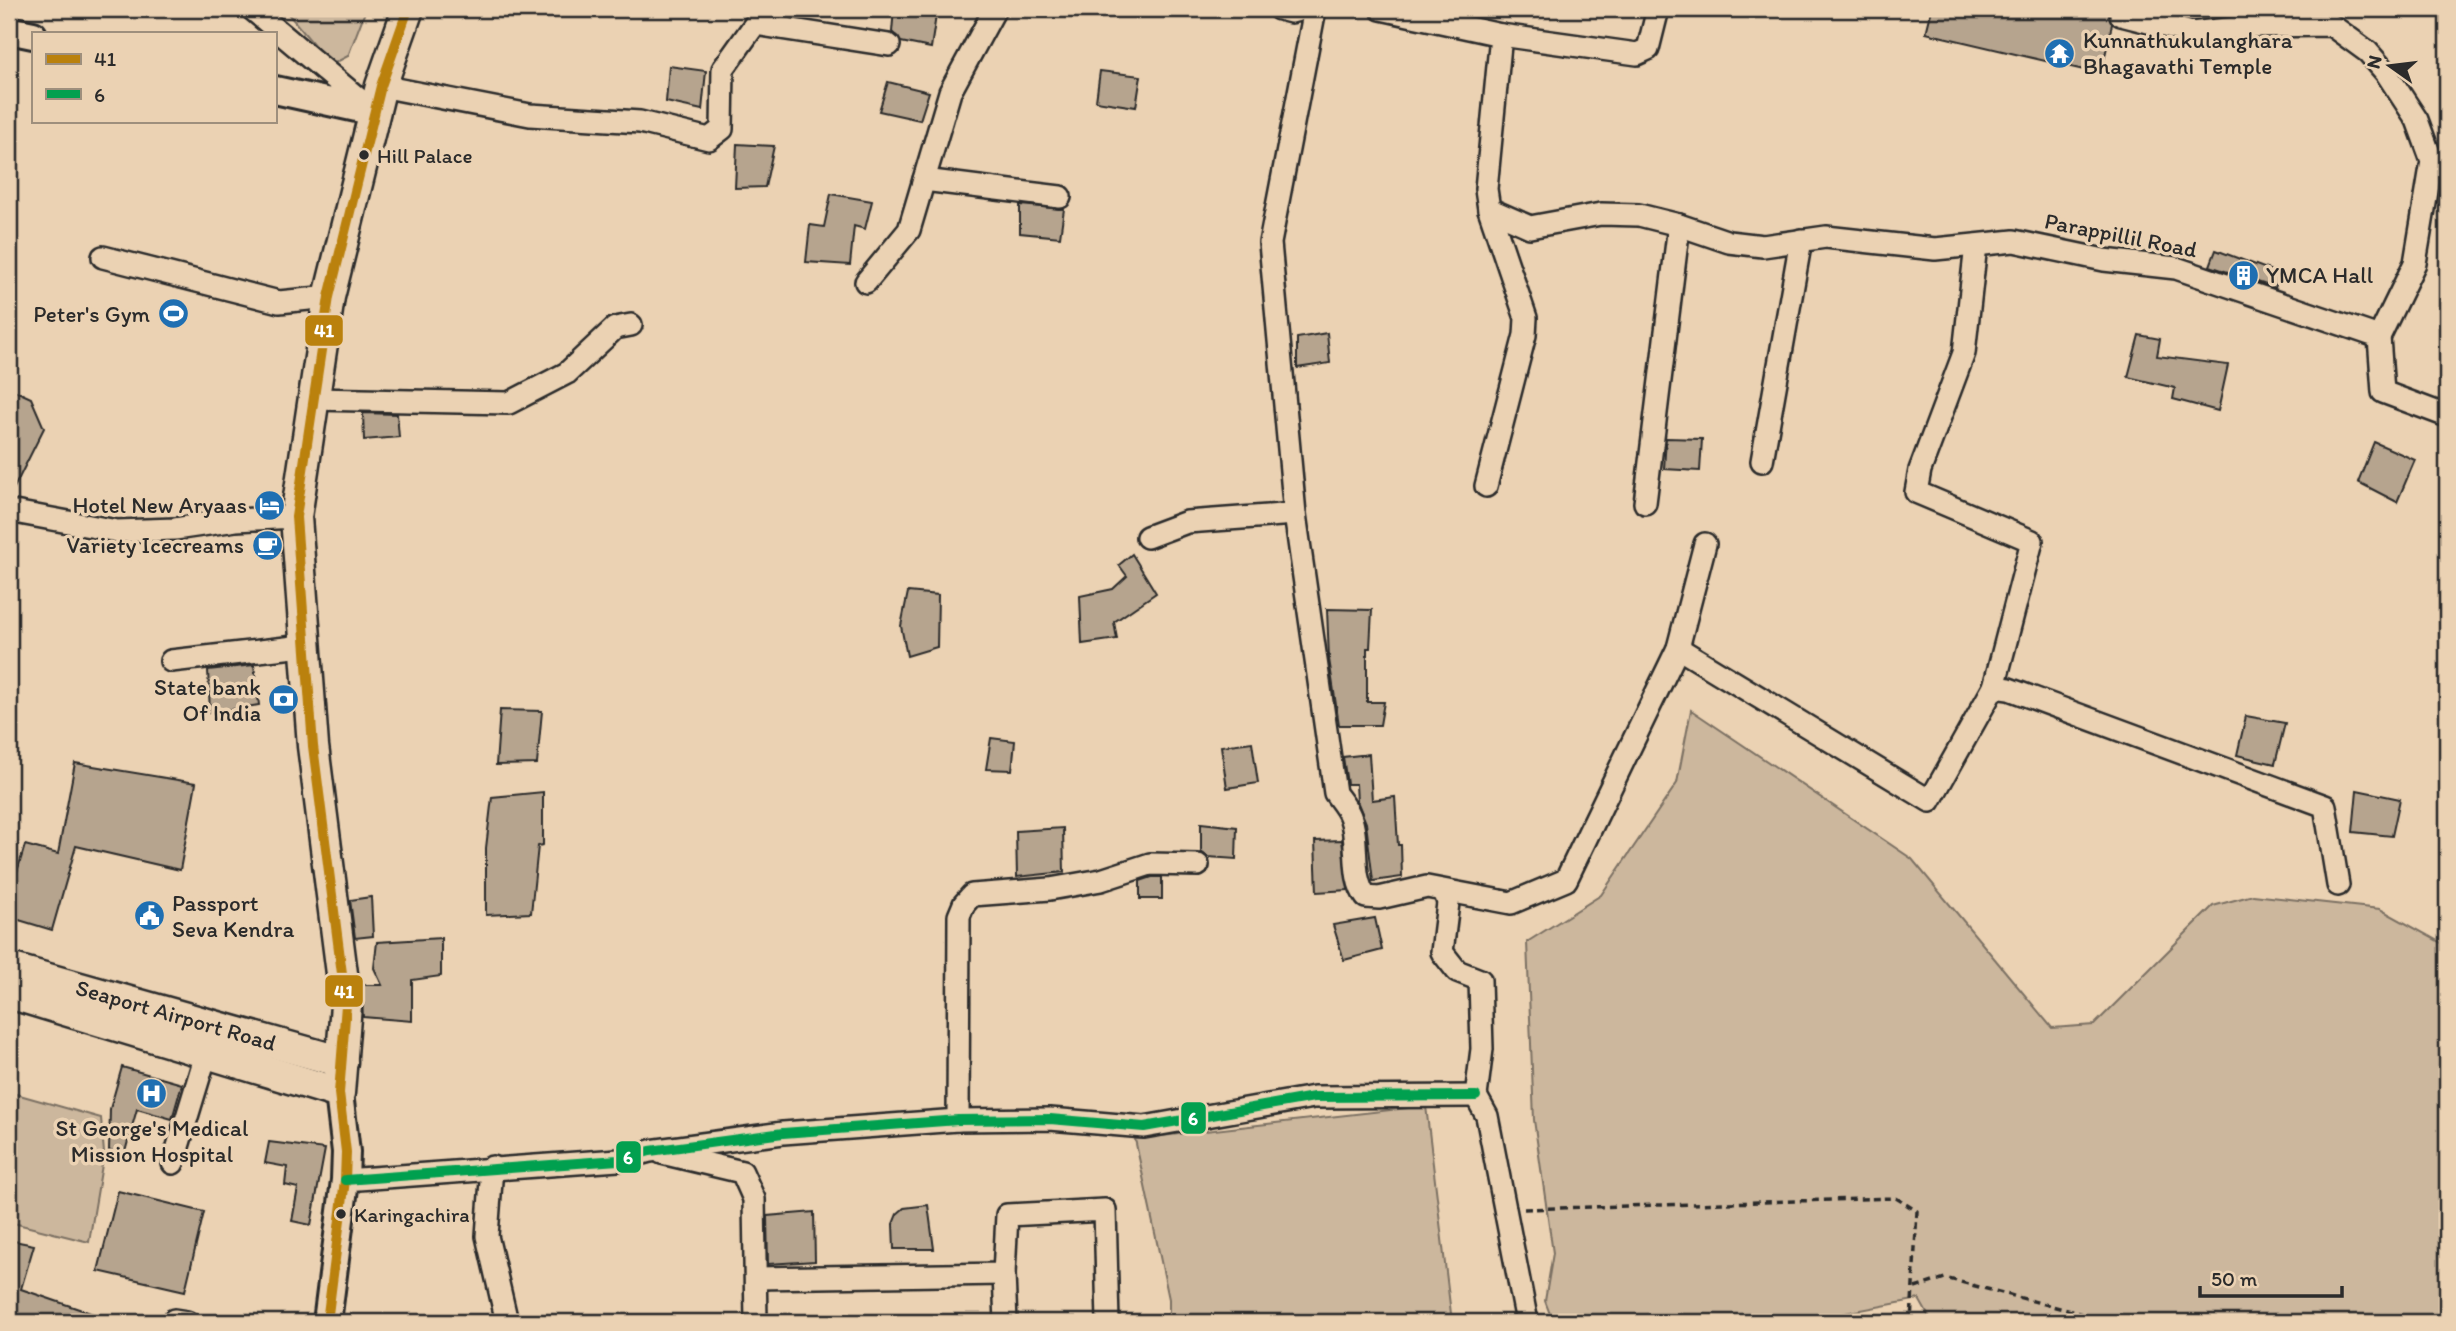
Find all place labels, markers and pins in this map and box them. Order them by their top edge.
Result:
place label: Kunnathukulanghara Bhagavathi Temple [2083,26,2293,80]
temple icon: Kunnathukulanghara Bhagavathi Temple [2043,36,2077,70]
place label: Hill Palace [377,143,473,168]
marker: Hill Palace [357,148,371,162]
building icon: YMCA Hall [2226,258,2260,292]
place label: YMCA Hall [2266,261,2374,289]
sports icon: Peter's Gym [156,297,190,331]
place label: Peter's Gym [33,300,150,328]
hotel icon: Hotel New Aryaas [253,488,287,522]
place label: Hotel New Aryaas [72,491,247,519]
cafe icon: Variety Icecreams [250,528,284,562]
place label: Variety Icecreams [66,531,244,559]
place label: State bank Of India [154,673,261,727]
bank icon: State bank Of India [267,683,301,717]
place label: Passport Seva Kendra [172,889,294,943]
public building icon: Passport Seva Kendra [132,899,166,933]
hospital icon: St George's Medical Mission Hospital [135,1077,169,1111]
place label: St George's Medical Mission Hospital [55,1114,249,1168]
place label: Karingachira [354,1202,470,1227]
marker: Karingachira [334,1207,348,1221]

